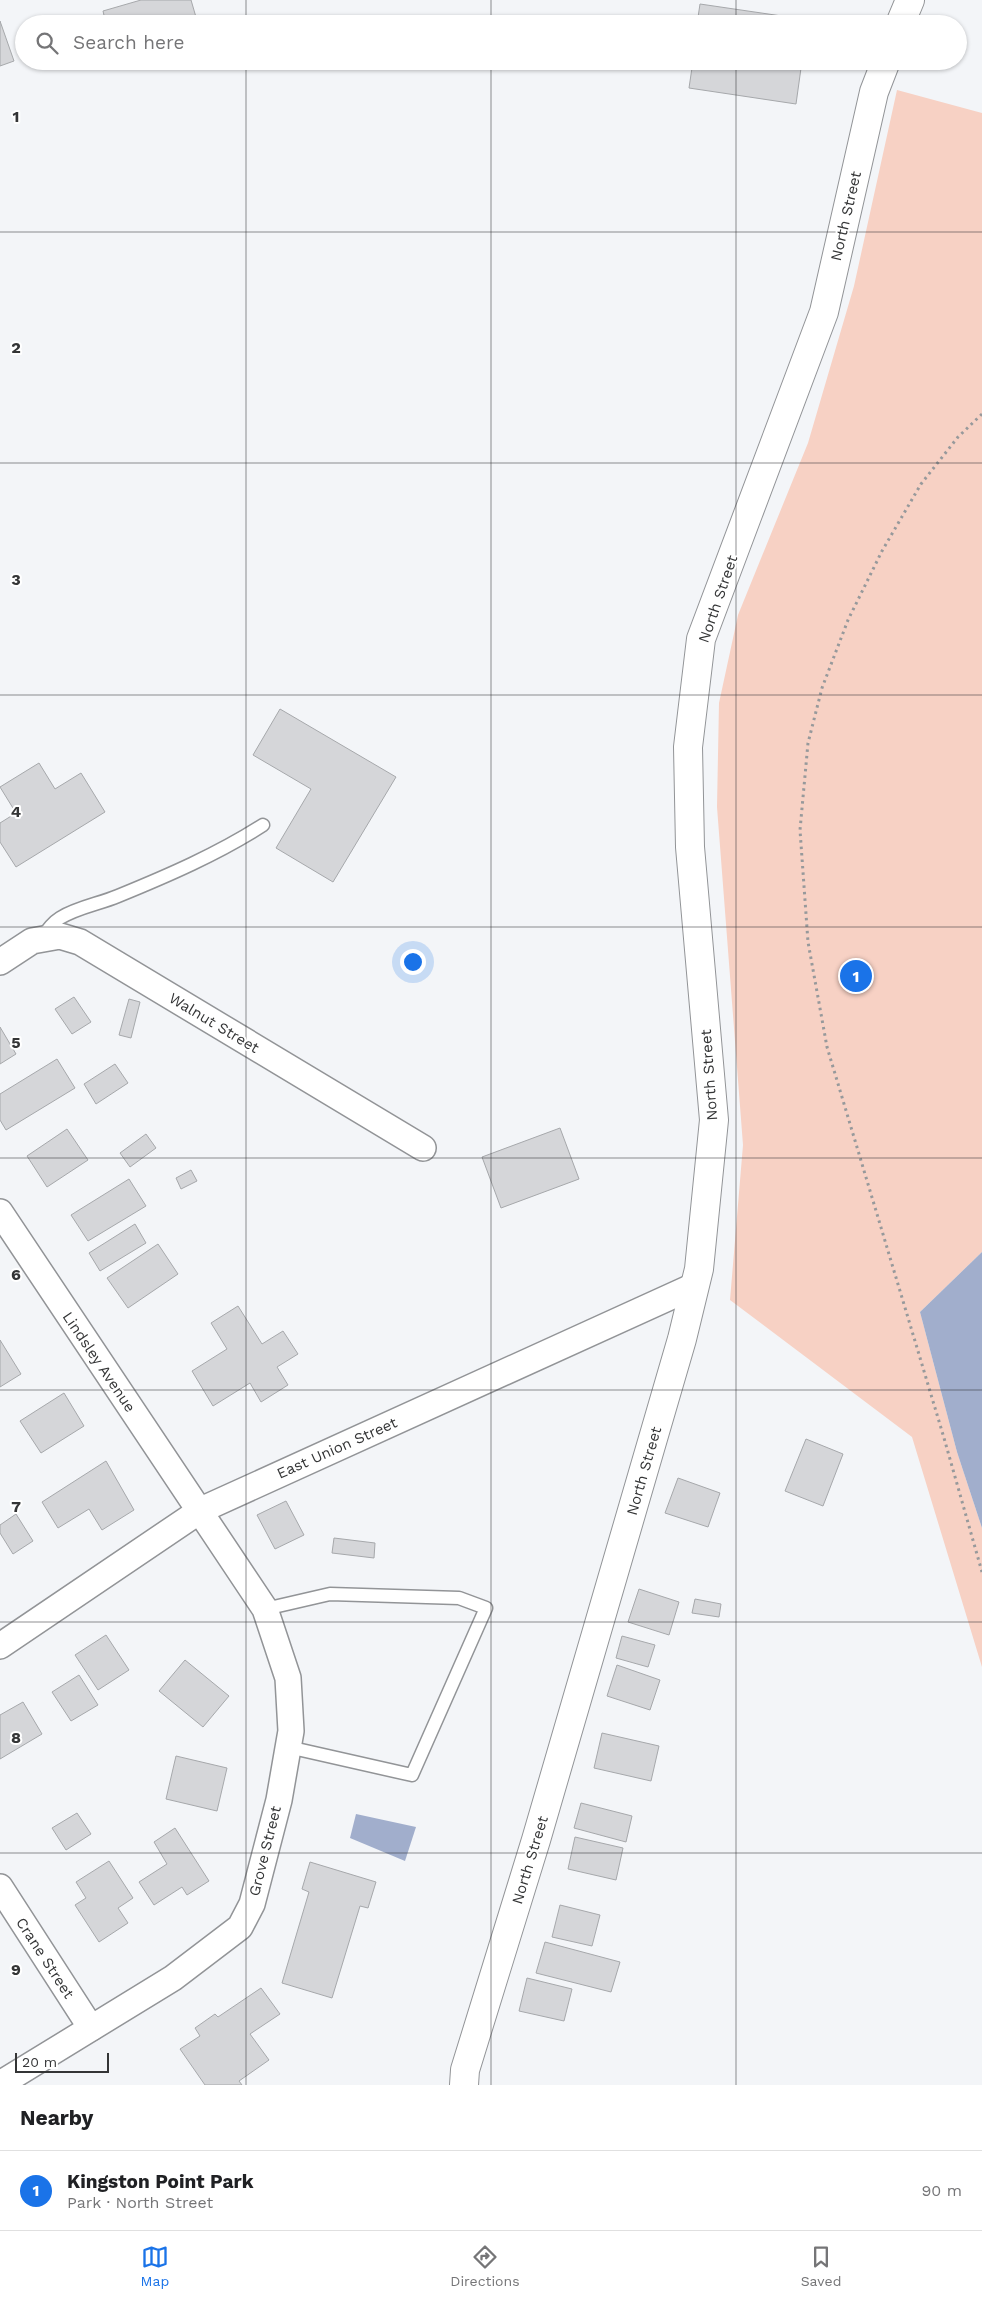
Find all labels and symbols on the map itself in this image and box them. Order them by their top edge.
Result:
text: 1 [13,107,19,126]
street label: North Street [827,169,865,263]
text: 2 [11,338,21,357]
street label: North Street [695,552,742,645]
text: 3 [11,570,21,589]
text: 4 [11,802,21,821]
your location [400,949,426,975]
pin: 1 [840,957,872,995]
street label: Walnut Street [166,989,263,1057]
street label: North Street [697,1028,721,1121]
text: 5 [11,1033,21,1052]
text: 6 [11,1265,21,1284]
street label: Lindsley Avenue [59,1308,139,1416]
street label: East Union Street [274,1413,401,1483]
street label: North Street [623,1424,665,1517]
text: 7 [11,1497,21,1516]
text: 8 [11,1728,21,1747]
street label: Grove Street [245,1803,285,1898]
street label: North Street [508,1813,552,1906]
street label: Crane Street [12,1914,78,2002]
text: 9 [11,1960,21,1979]
scale bar [15,2050,109,2073]

